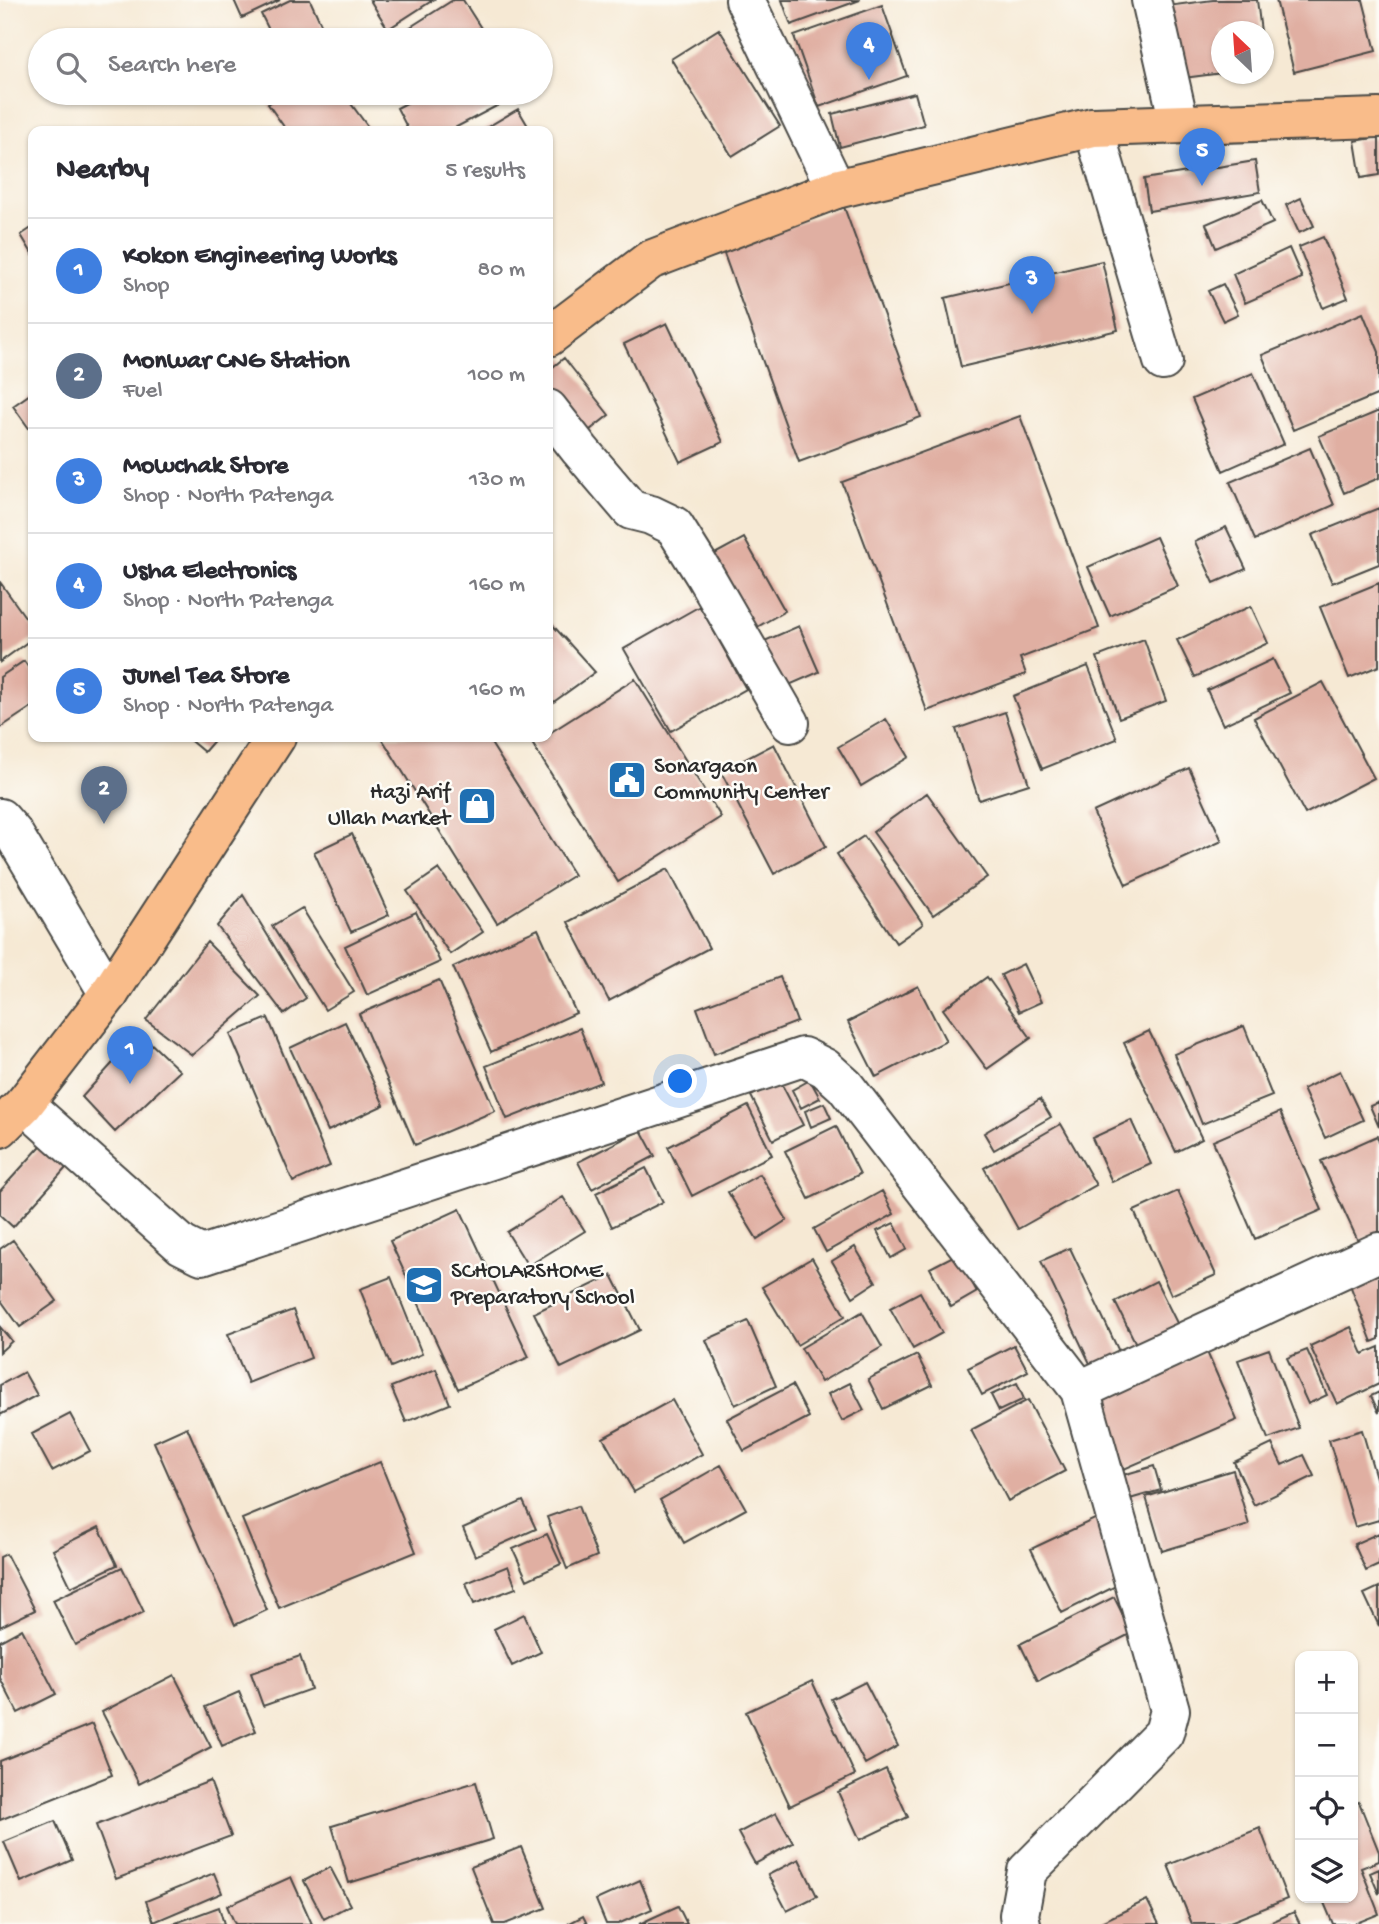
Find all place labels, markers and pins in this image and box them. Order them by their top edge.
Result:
pin: 4 [846,22,892,80]
pin: 5 [1179,128,1225,186]
pin: 3 [1009,256,1055,314]
place label: Sonargaon Community Center [654,754,830,807]
public building icon: Sonargaon Community Center [606,759,648,801]
pin: 2 [81,766,127,824]
place label: Hazi Arif Ullah Market [328,780,452,833]
shop icon: Hazi Arif Ullah Market [456,785,498,827]
pin: 1 [107,1026,153,1084]
place label: SCHOLARSHOME Preparatory School [450,1259,635,1312]
school or university icon: SCHOLARSHOME Preparatory School [403,1264,445,1306]

